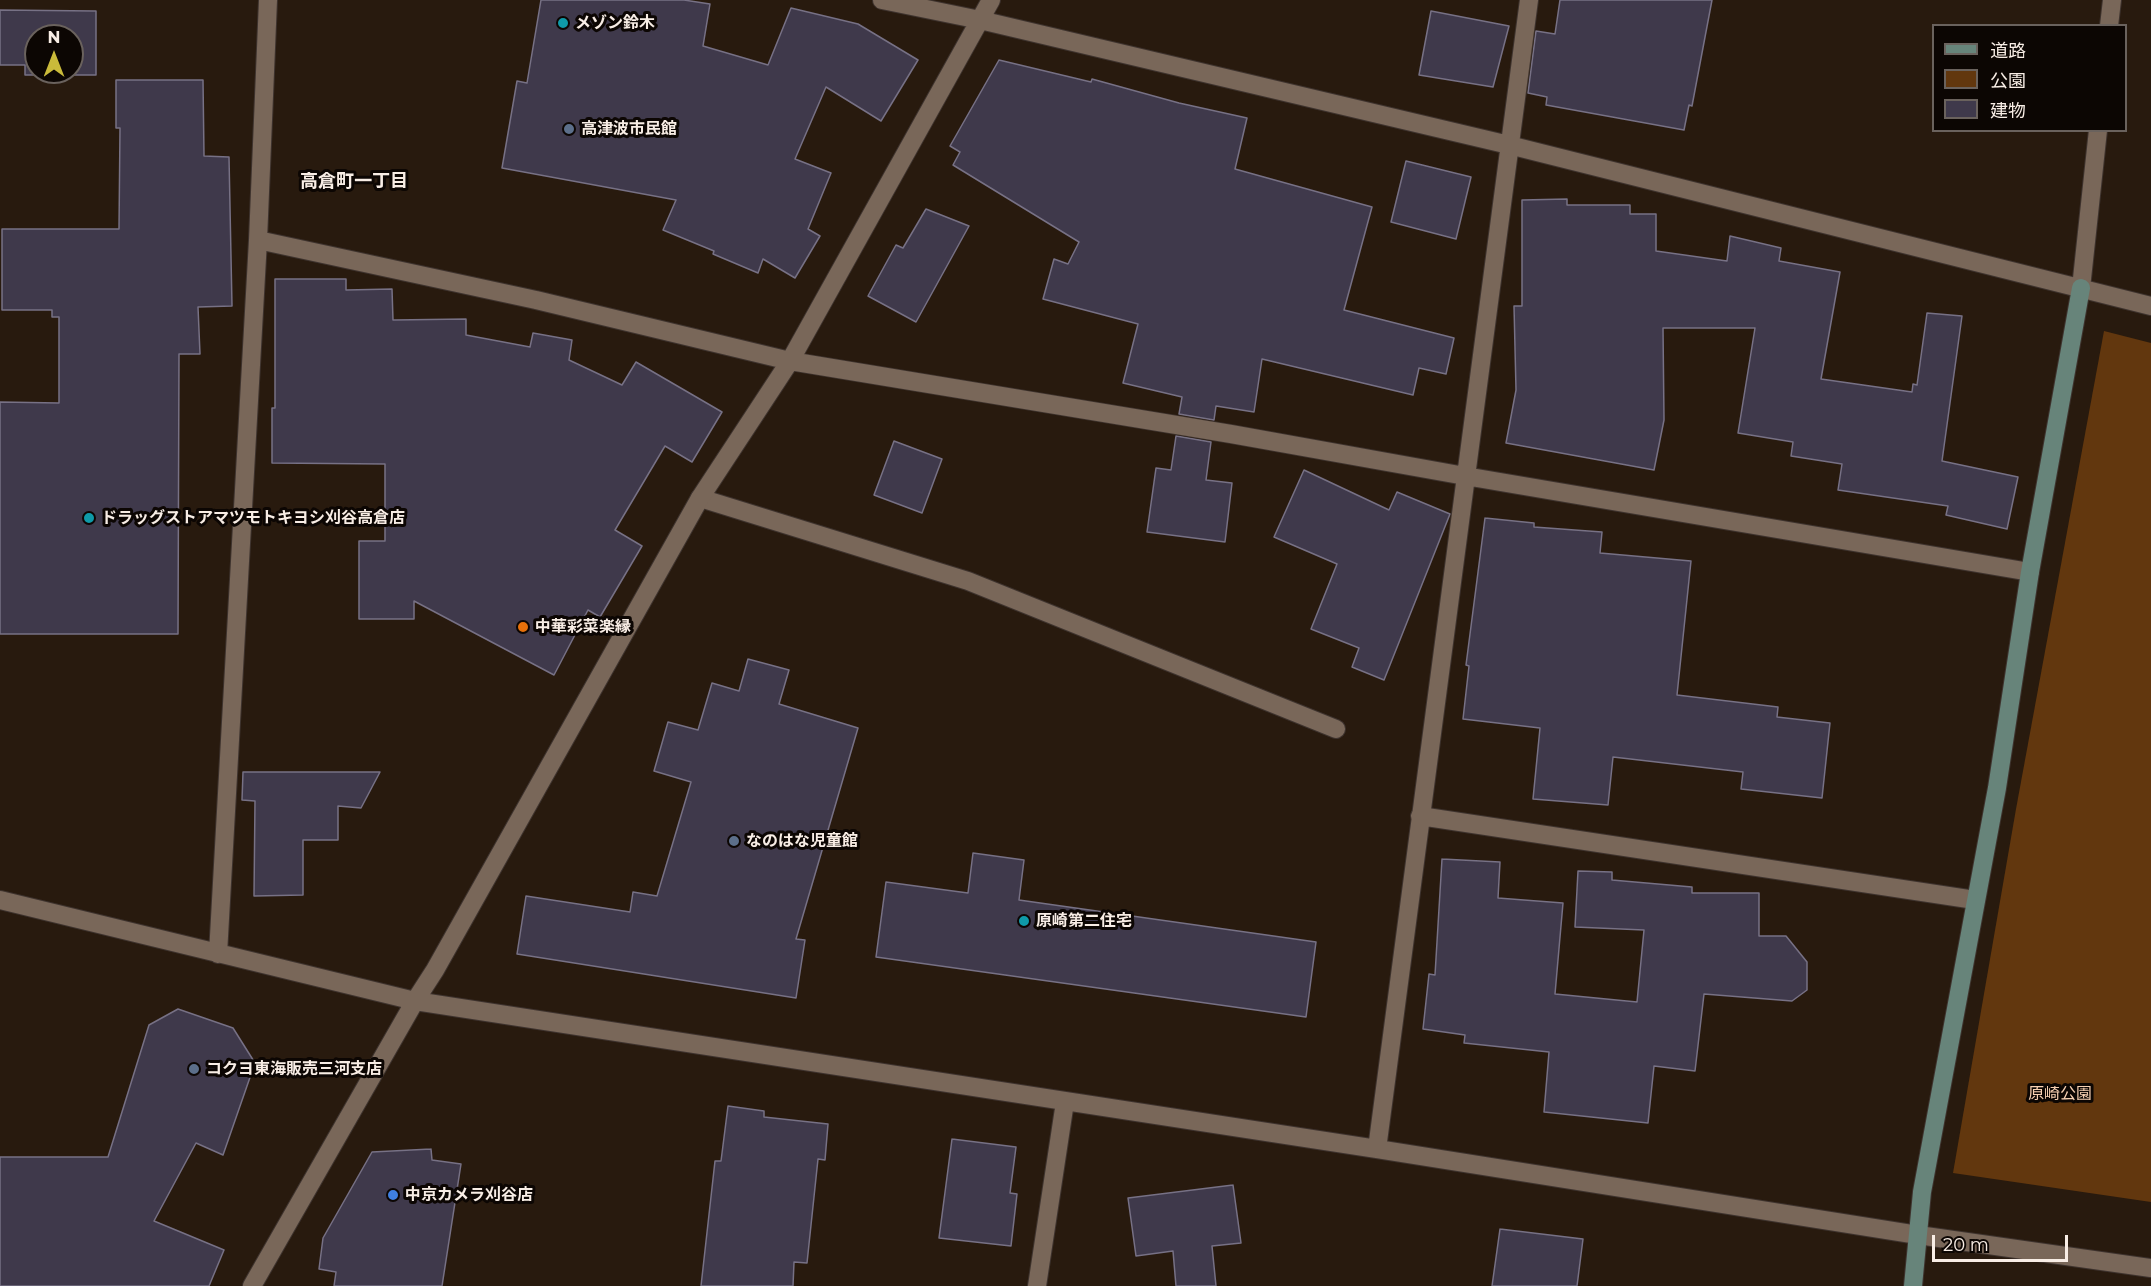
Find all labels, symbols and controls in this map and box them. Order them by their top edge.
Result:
place label: メゾン鈴木 [575,13,655,33]
marker: メゾン鈴木 [556,16,570,30]
north arrow [24,24,84,84]
legend [1932,24,2127,132]
text: N [48,28,60,47]
text: 道路 [1990,40,2026,62]
text: 公園 [1990,70,2026,92]
text: 建物 [1990,100,2026,122]
place label: 高津波市民館 [581,119,677,139]
marker: 高津波市民館 [562,122,576,136]
district label: 高倉町一丁目 [300,171,408,193]
place label: ドラッグストアマツモトキヨシ刈谷高倉店 [101,508,405,528]
marker: ドラッグストアマツモトキヨシ刈谷高倉店 [82,511,96,525]
place label: 中華彩菜楽縁 [535,617,631,637]
marker: 中華彩菜楽縁 [516,620,530,634]
place label: なのはな児童館 [746,831,858,851]
marker: なのはな児童館 [727,834,741,848]
place label: 原崎第二住宅 [1036,911,1132,931]
marker: 原崎第二住宅 [1017,914,1031,928]
place label: コクヨ東海販売三河支店 [206,1059,382,1079]
marker: コクヨ東海販売三河支店 [187,1062,201,1076]
park label: 原崎公園 [2028,1084,2092,1104]
place label: 中京カメラ刈谷店 [405,1185,533,1205]
marker: 中京カメラ刈谷店 [386,1188,400,1202]
scale bar [1935,1223,2072,1261]
text: 20 m [1943,1234,1989,1256]

